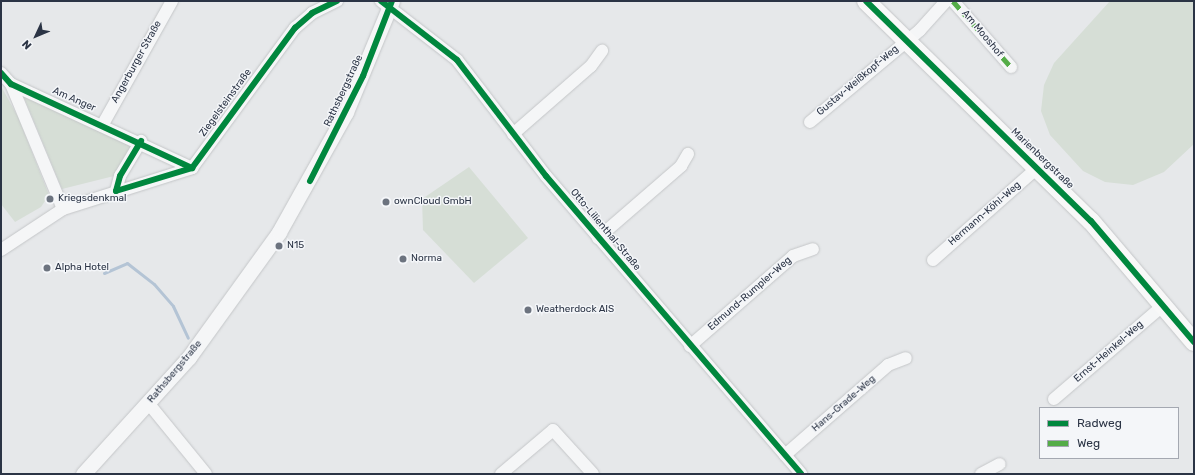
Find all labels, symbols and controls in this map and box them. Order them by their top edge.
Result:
street label: Am Mooshof [959,8,1005,60]
north arrow [16,16,56,56]
street label: Angerburger Straße [109,19,165,105]
text: N [20,37,34,52]
street label: Gustav-Weißkopf-Weg [815,43,901,119]
street label: Rathsbergstraße [322,53,366,129]
street label: Ziegelsteinstraße [197,67,255,139]
street label: Am Anger [50,85,98,115]
street label: Marienbergstraße [1008,126,1076,192]
street label: Hermann-Köhl-Weg [946,179,1024,249]
street label: Otto-Lilienthal-Straße [567,187,643,273]
place label: Kriegsdenkmal [58,193,127,205]
marker: Kriegsdenkmal [45,194,55,204]
place label: ownCloud GmbH [394,196,472,208]
marker: ownCloud GmbH [381,197,391,207]
place label: N15 [287,240,304,252]
marker: N15 [274,241,284,251]
place label: Norma [411,253,442,265]
marker: Norma [398,254,408,264]
street label: Edmund-Rumpler-Weg [706,255,794,333]
place label: Alpha Hotel [55,262,109,274]
marker: Alpha Hotel [42,263,52,273]
place label: Weatherdock AIS [536,304,615,316]
marker: Weatherdock AIS [523,305,533,315]
street label: Ernst-Heinkel-Weg [1072,319,1146,385]
street label: Rathsbergstraße [145,338,205,406]
street label: Hans-Grade-Weg [810,373,878,435]
legend [1039,407,1179,459]
text: Radweg [1077,416,1122,430]
text: Weg [1077,436,1100,450]

